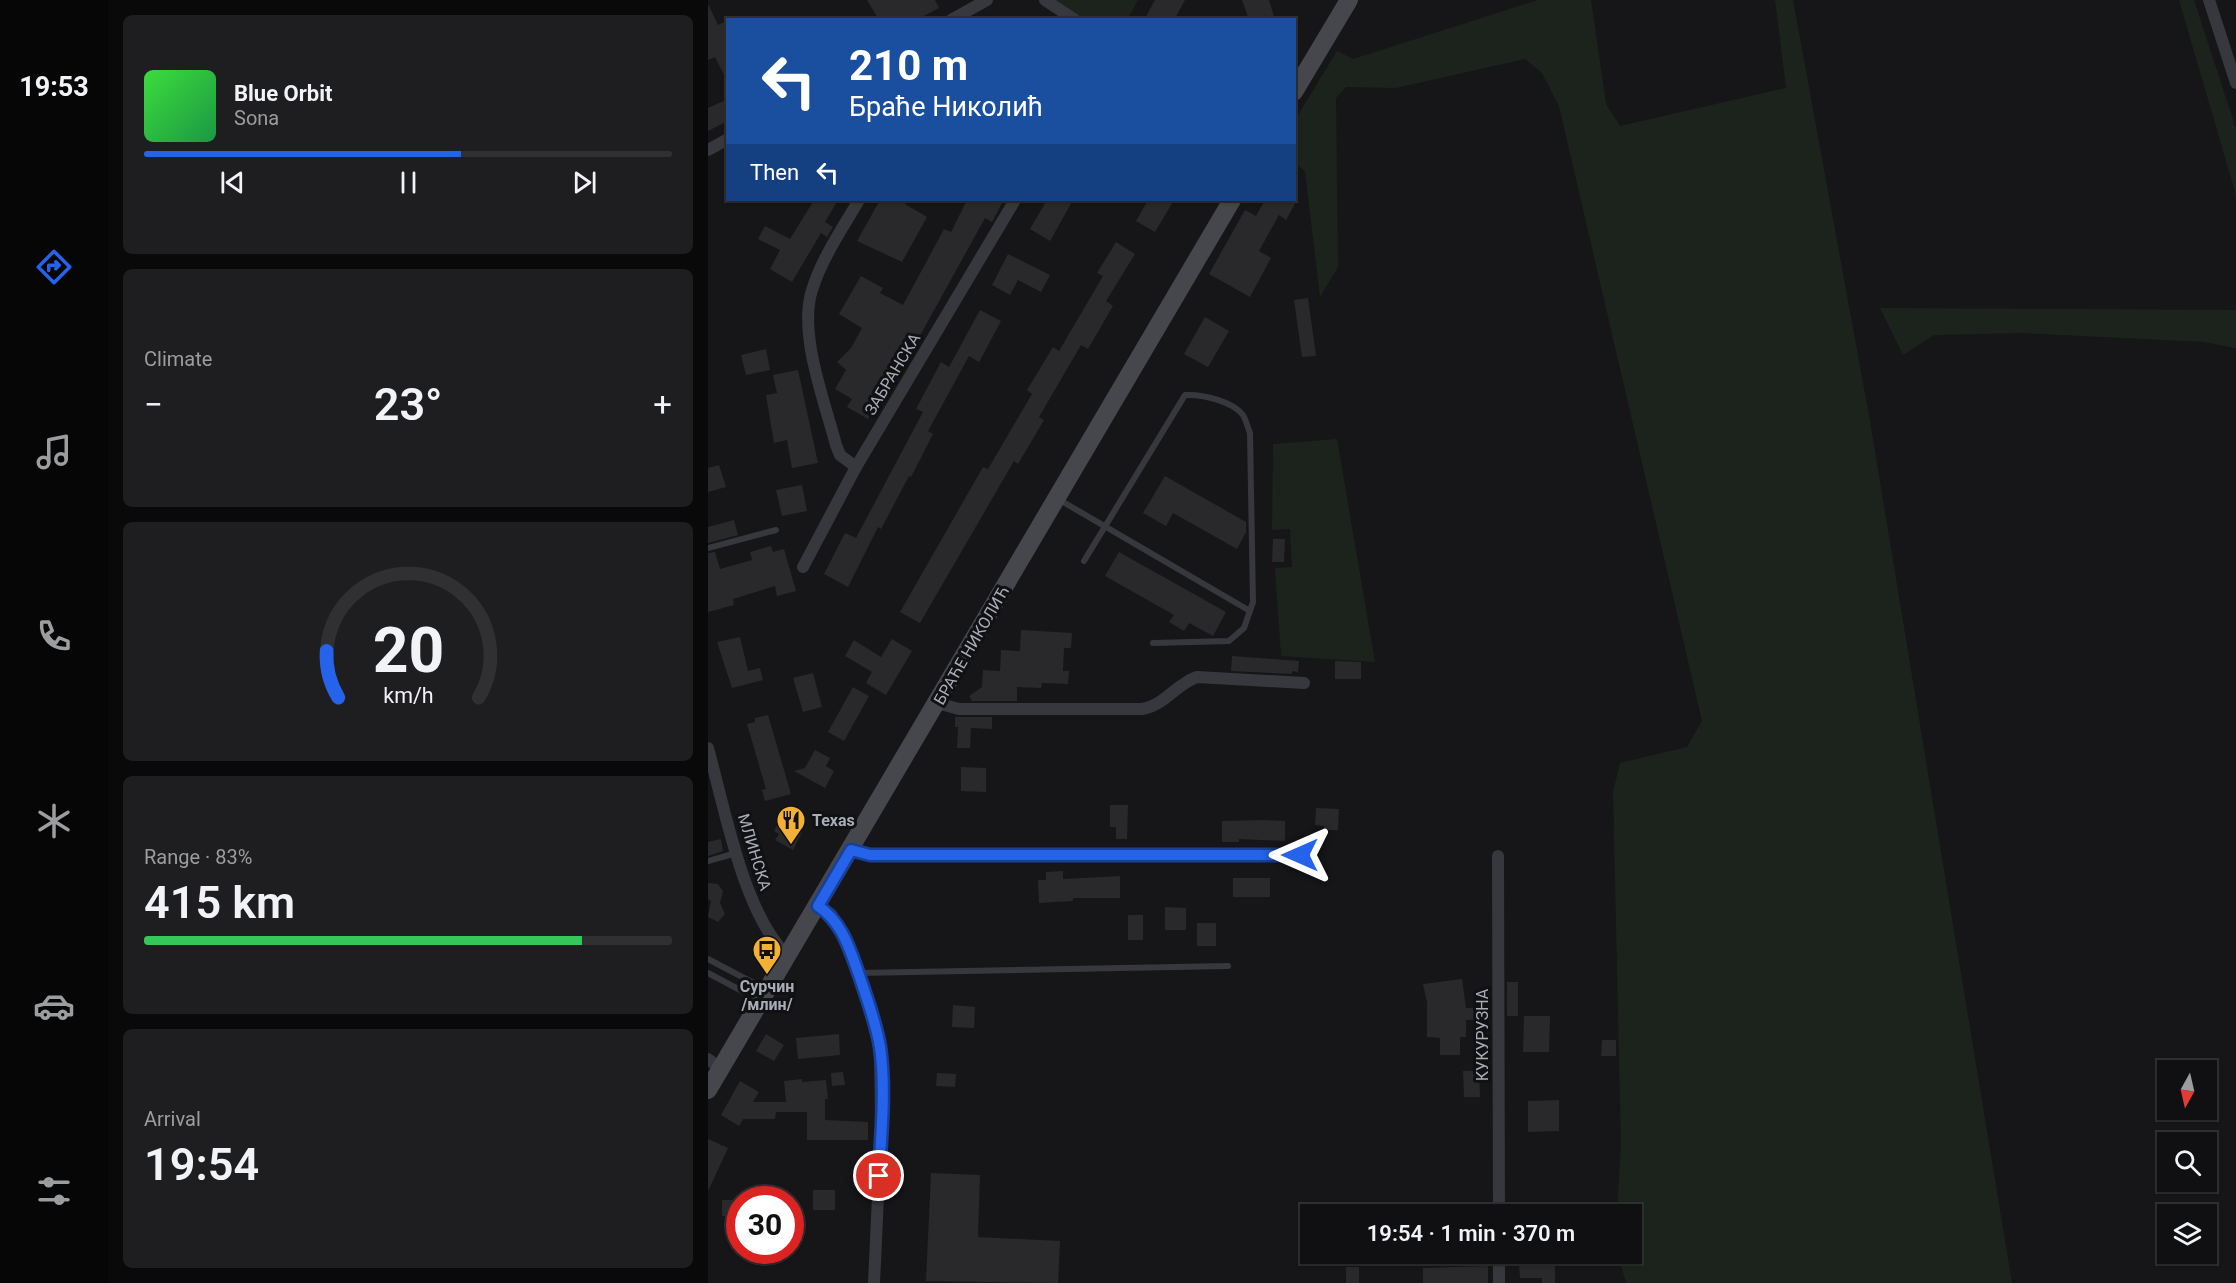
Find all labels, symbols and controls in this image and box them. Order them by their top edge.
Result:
text: 210 m [849,41,968,90]
icon: left [750,42,828,120]
text: 19:53 [19,71,89,103]
text: Blue Orbit [234,81,332,106]
text: Браће Николић [849,91,1043,123]
text: Sona [234,106,279,130]
icon: left [811,156,844,189]
text: Then [750,160,799,185]
icon: previous [216,166,249,199]
icon: pause [392,166,425,199]
icon: next [568,166,601,199]
icon: directions [33,246,75,288]
street label: ЗАБРАНСКА [861,329,925,419]
text: Climate [144,347,212,371]
text: 23° [374,378,442,431]
text: − [144,385,163,424]
text: + [653,385,672,424]
icon: music [33,431,75,473]
street label: БРАЋЕ НИКОЛИЋ [930,583,1013,708]
icon: phone [33,615,75,657]
text: 20 [372,615,444,688]
text: km/h [383,684,433,709]
icon: climate [33,800,75,842]
restaurant icon: Texas [775,804,807,846]
street label: МЛИНСКА [734,811,775,893]
place label: Texas [812,811,855,830]
position arrow [1268,823,1332,887]
text: Range · 83% [144,845,252,869]
text: 415 km [144,876,295,929]
bus stop icon: Сурчин /млин/ [751,934,783,976]
place label: Сурчин /млин/ [740,977,794,1014]
icon: car [33,985,75,1027]
street label: КУКУРУЗНА [1473,988,1492,1081]
north arrow [2157,1060,2217,1120]
map controls [2157,1060,2217,1264]
text: Arrival [144,1107,201,1131]
button: search [2157,1132,2217,1192]
text: 19:54 [144,1138,259,1191]
pin [853,1150,904,1201]
icon: arrive [862,1159,895,1192]
icon: filters [33,1170,75,1212]
speed limit sign: 30 [726,1186,804,1264]
button: layers [2157,1204,2217,1264]
text: 19:54 · 1 min · 370 m [1367,1221,1575,1246]

